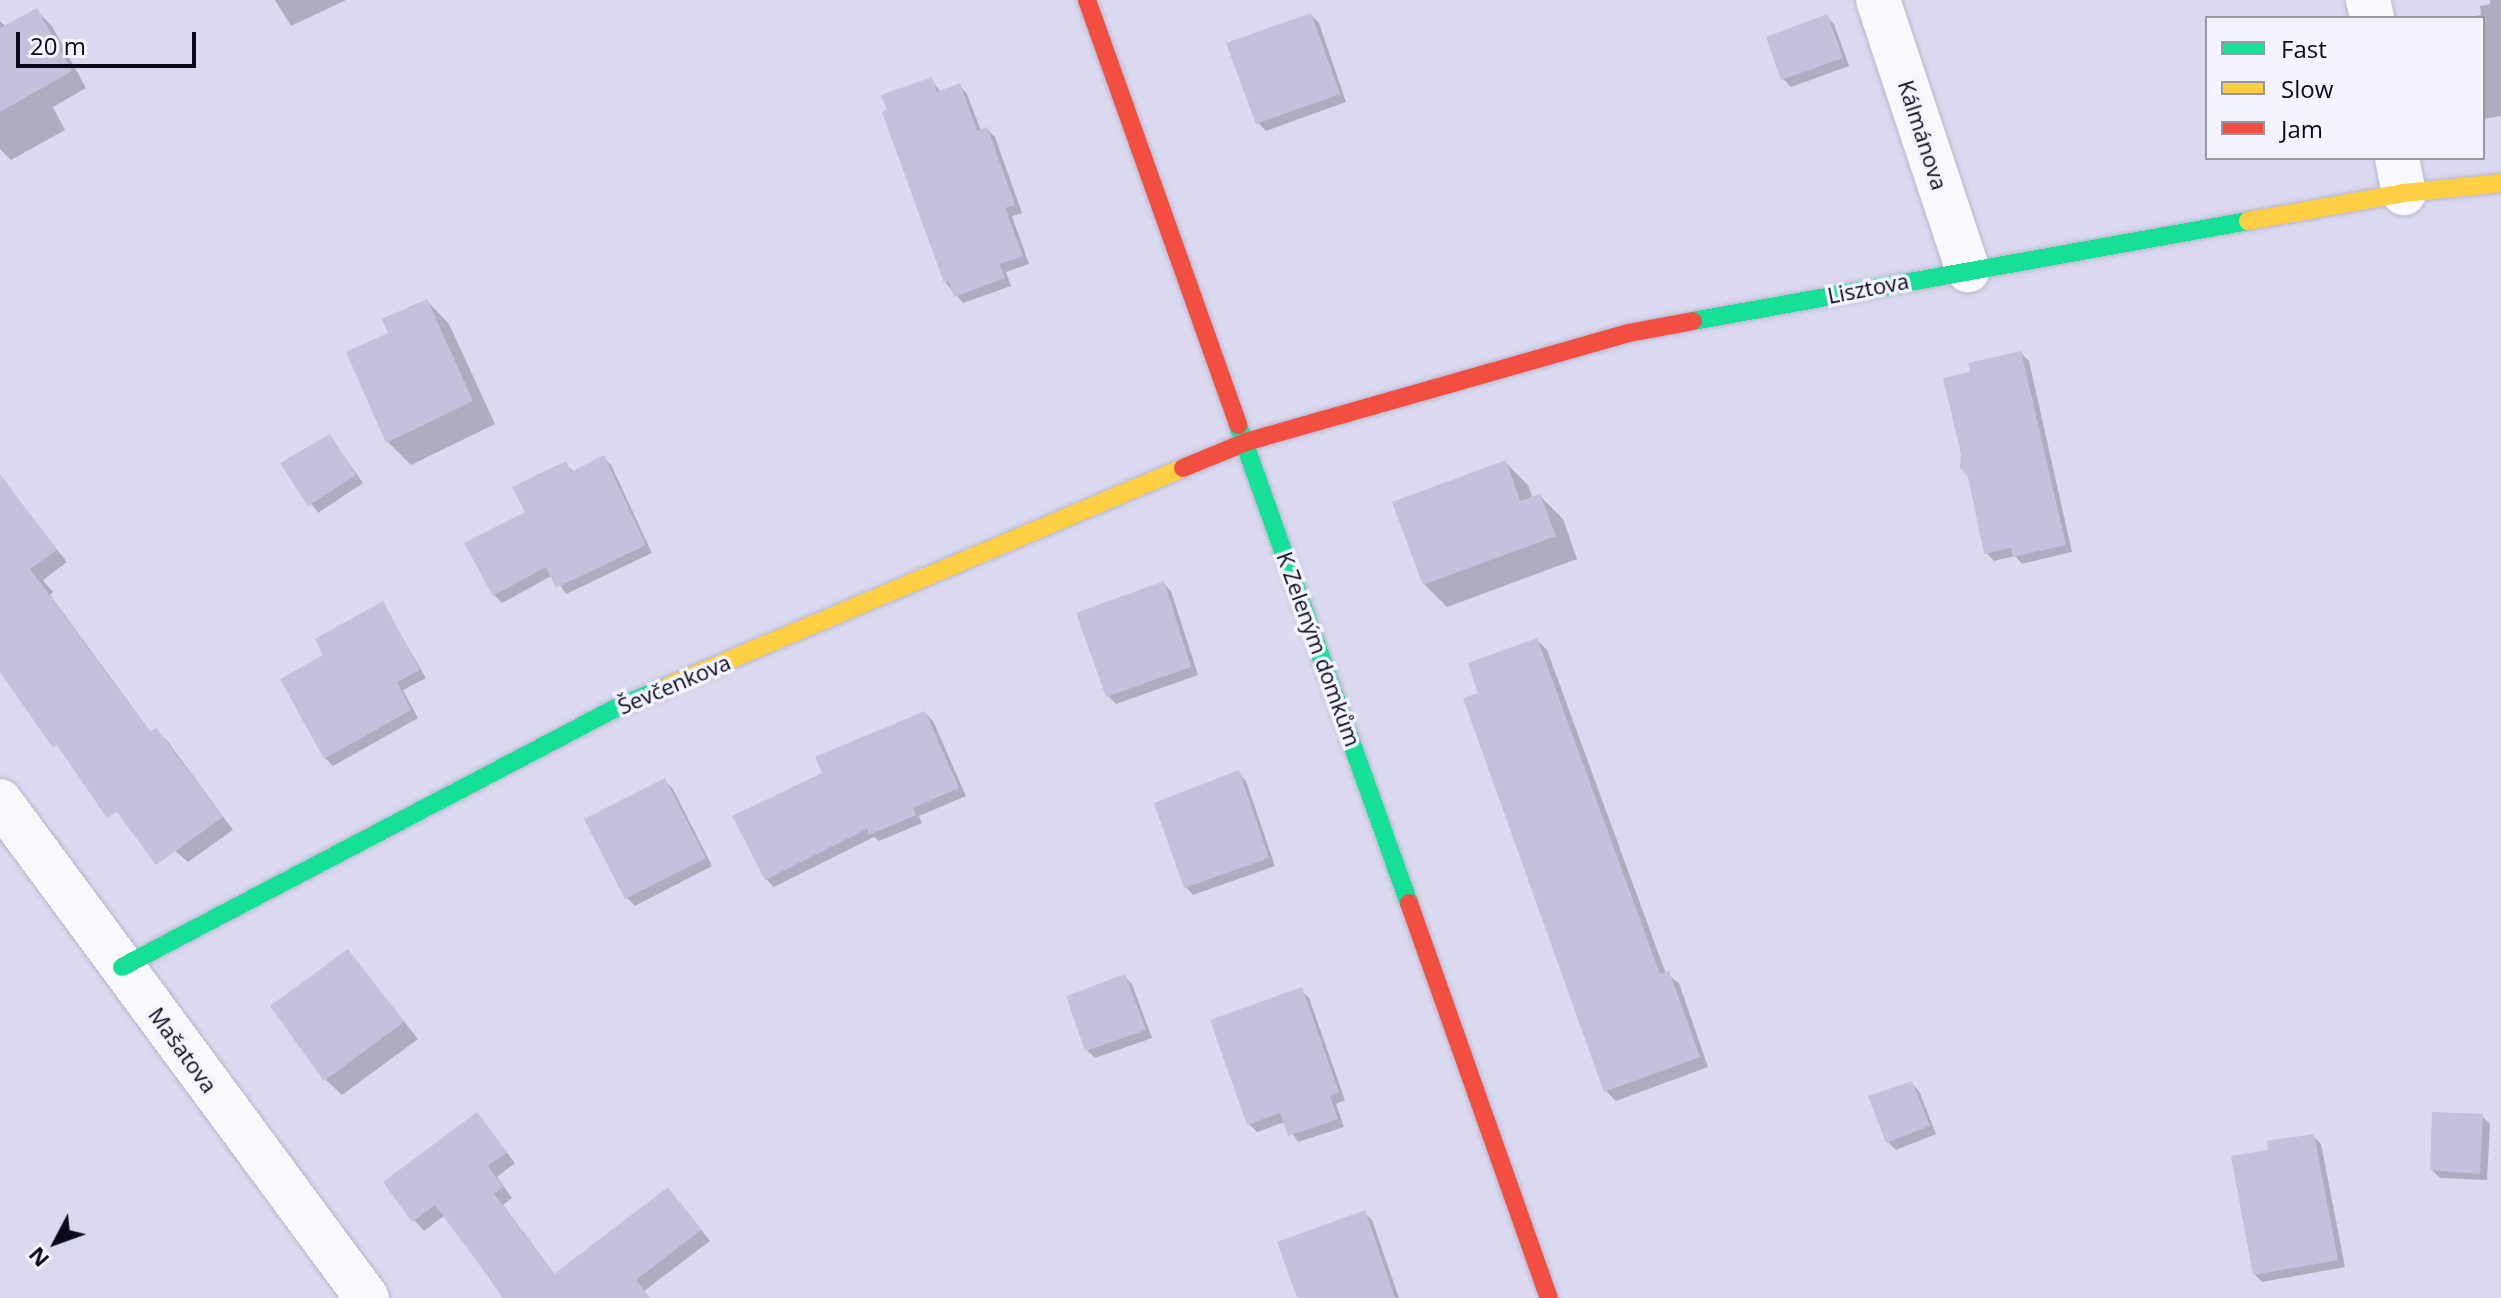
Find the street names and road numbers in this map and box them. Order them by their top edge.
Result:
street label: Kálmánova [1893,77,1953,193]
street label: Lisztova [1825,267,1911,309]
street label: K Zeleným domkům [1272,548,1366,750]
street label: Ševčenkova [614,648,734,720]
street label: Mašatova [143,1002,223,1098]

